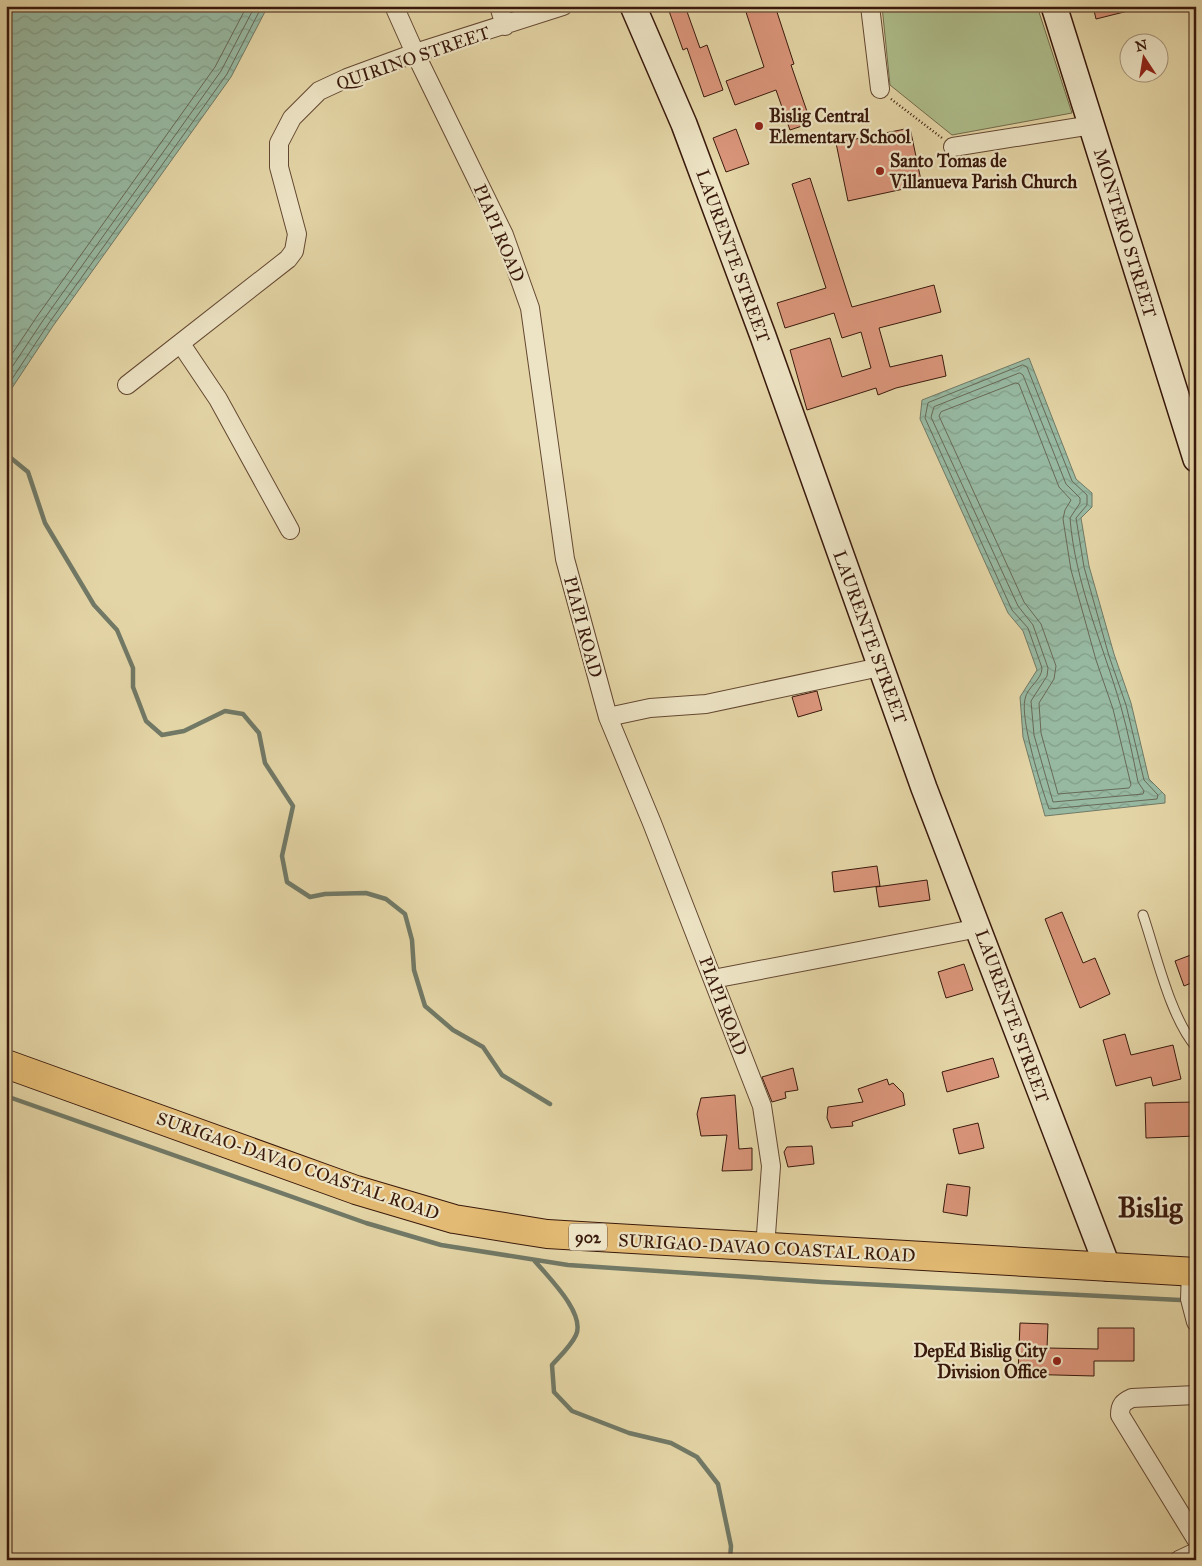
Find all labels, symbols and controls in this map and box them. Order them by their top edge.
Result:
street label: QUIRINO STREET [333,21,493,95]
north arrow [1120,32,1170,82]
text: N [1134,36,1149,55]
place label: Bislig Central Elementary School [769,105,912,149]
marker: Bislig Central Elementary School [753,120,765,132]
street label: MONTERO STREET [1089,146,1161,320]
place label: Santo Tomas de Villanueva Parish Church [889,150,1078,193]
marker: Santo Tomas de Villanueva Parish Church [874,165,886,177]
street label: LAURENTE STREET [691,166,775,346]
street label: PIAPI ROAD [469,181,529,285]
street label: LAURENTE STREET [828,547,912,727]
street label: PIAPI ROAD [559,574,607,680]
street label: LAURENTE STREET [970,926,1054,1106]
street label: PIAPI ROAD [694,953,752,1059]
street label: SURIGAO-DAVAO COASTAL ROAD [154,1107,442,1225]
district label: Bislig [1118,1190,1183,1225]
road number: 902 [569,1224,607,1250]
street label: SURIGAO-DAVAO COASTAL ROAD [618,1229,916,1267]
place label: DepEd Bislig City Division Office [913,1340,1049,1383]
marker: DepEd Bislig City Division Office [1051,1355,1063,1367]

